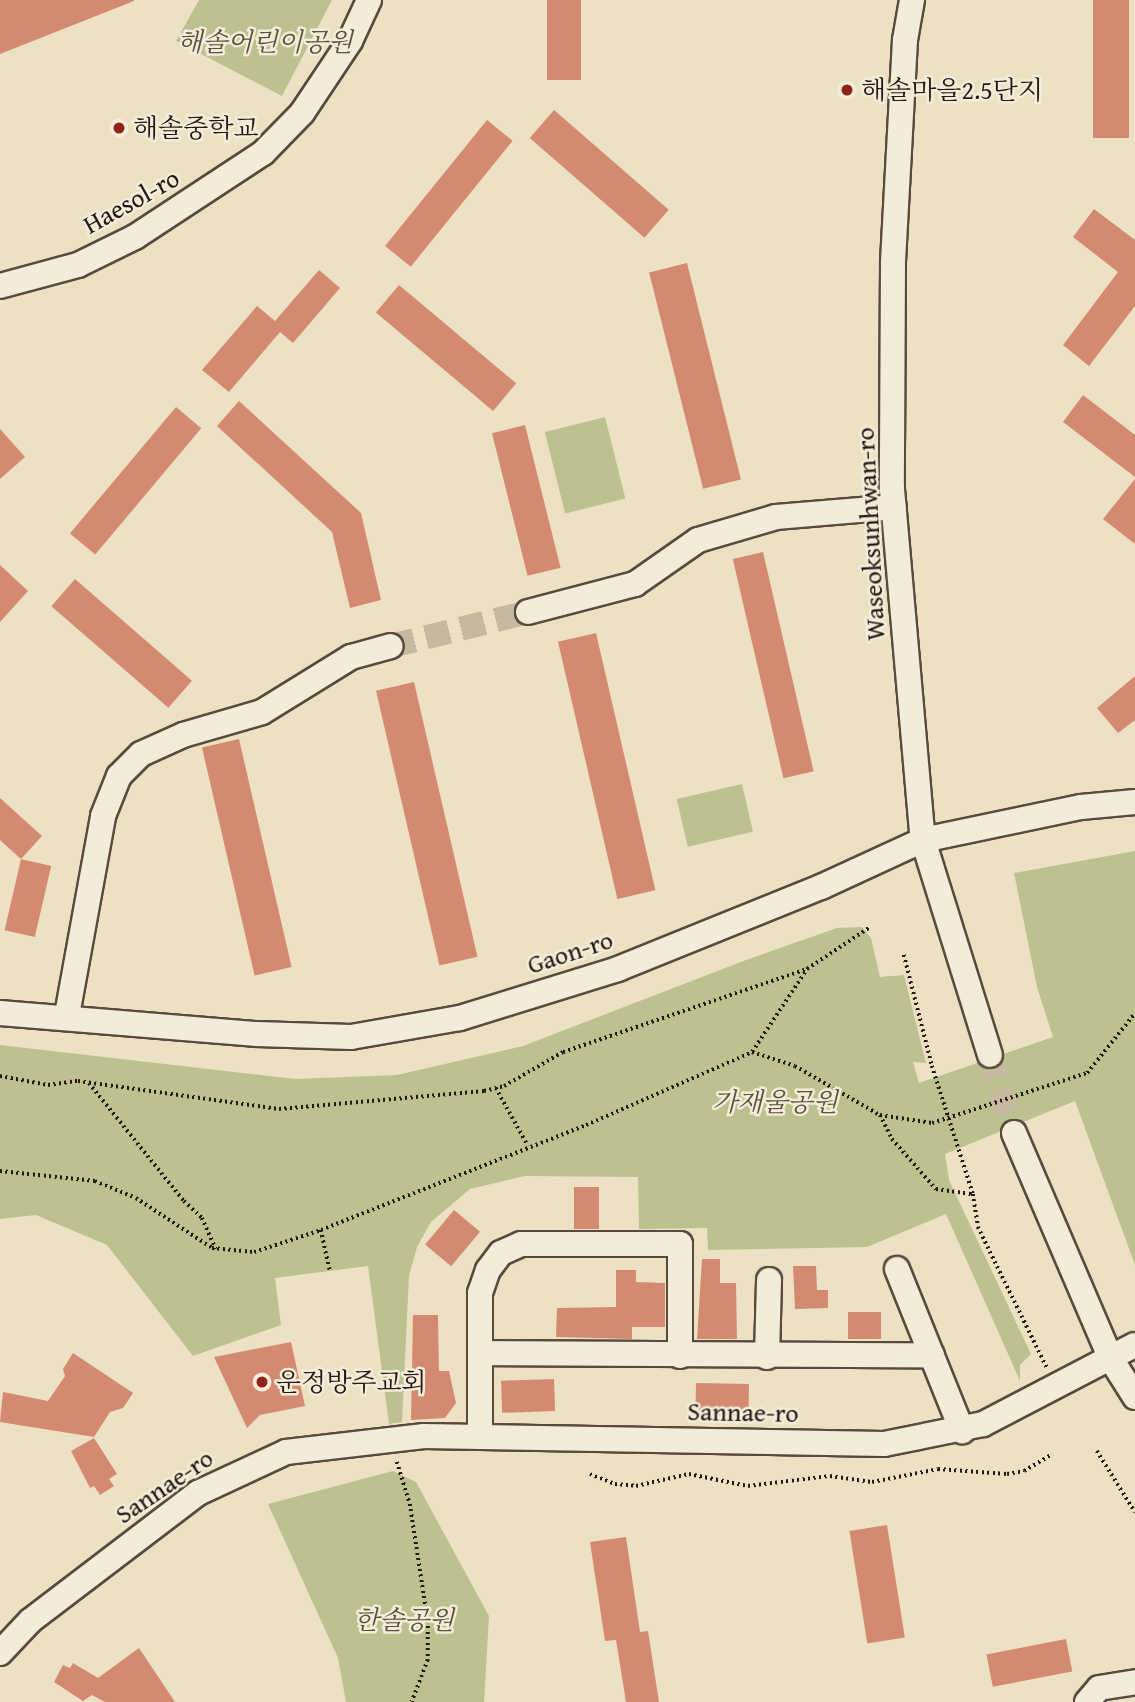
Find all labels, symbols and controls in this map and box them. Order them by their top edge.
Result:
park label: 해솔어린이공원 [177,26,353,58]
place label: 해솔마을2.5단지 [861,74,1043,106]
marker: 해솔마을2.5단지 [839,82,855,98]
place label: 해솔중학교 [133,112,259,144]
marker: 해솔중학교 [111,120,127,136]
street label: Haesol-ro [77,162,185,240]
street label: Waseoksunhwan-ro [849,427,891,641]
street label: Gaon-ro [523,924,617,980]
park label: 가재울공원 [712,1086,838,1118]
place label: 운정방주교회 [276,1366,427,1398]
marker: 운정방주교회 [254,1374,270,1390]
street label: Sannae-ro [687,1395,799,1429]
street label: Sannae-ro [109,1442,219,1530]
park label: 한솔공원 [354,1604,454,1636]

